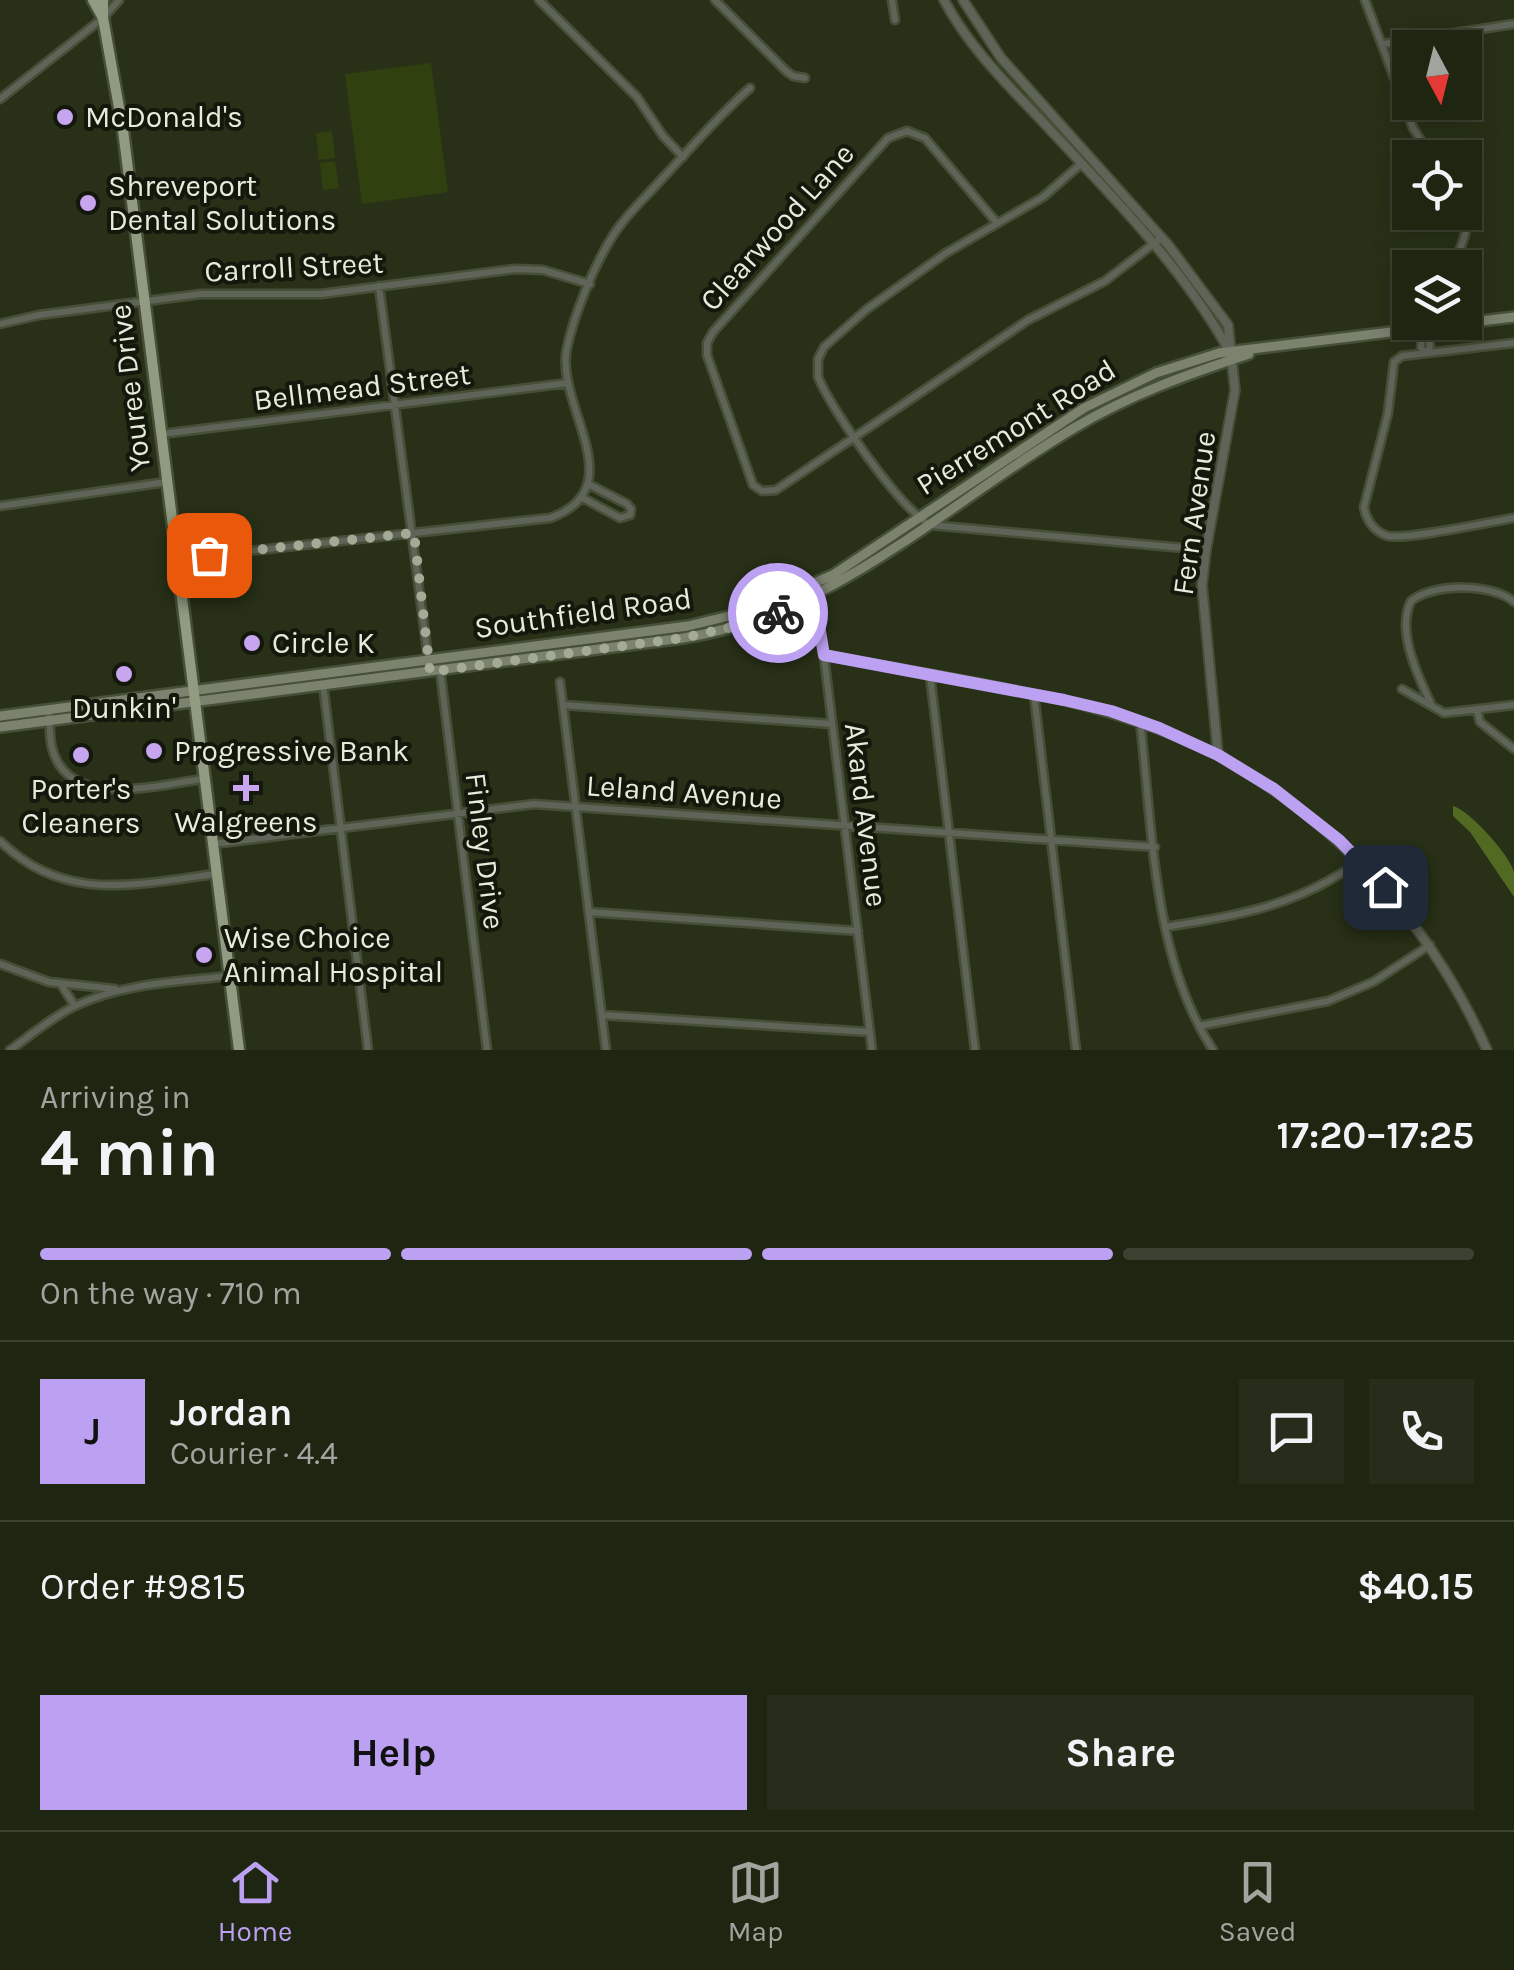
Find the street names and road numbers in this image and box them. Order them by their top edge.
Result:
street label: Clearwood Lane [692,136,862,318]
street label: Carroll Street [204,244,384,290]
street label: Youree Drive [102,302,158,474]
street label: Pierremont Road [910,351,1122,503]
street label: Bellmead Street [252,356,472,418]
street label: Fern Avenue [1165,429,1223,597]
street label: Southfield Road [472,580,694,646]
street label: Akard Avenue [837,721,895,909]
street label: Leland Avenue [585,767,783,817]
street label: Finley Drive [458,771,512,931]

